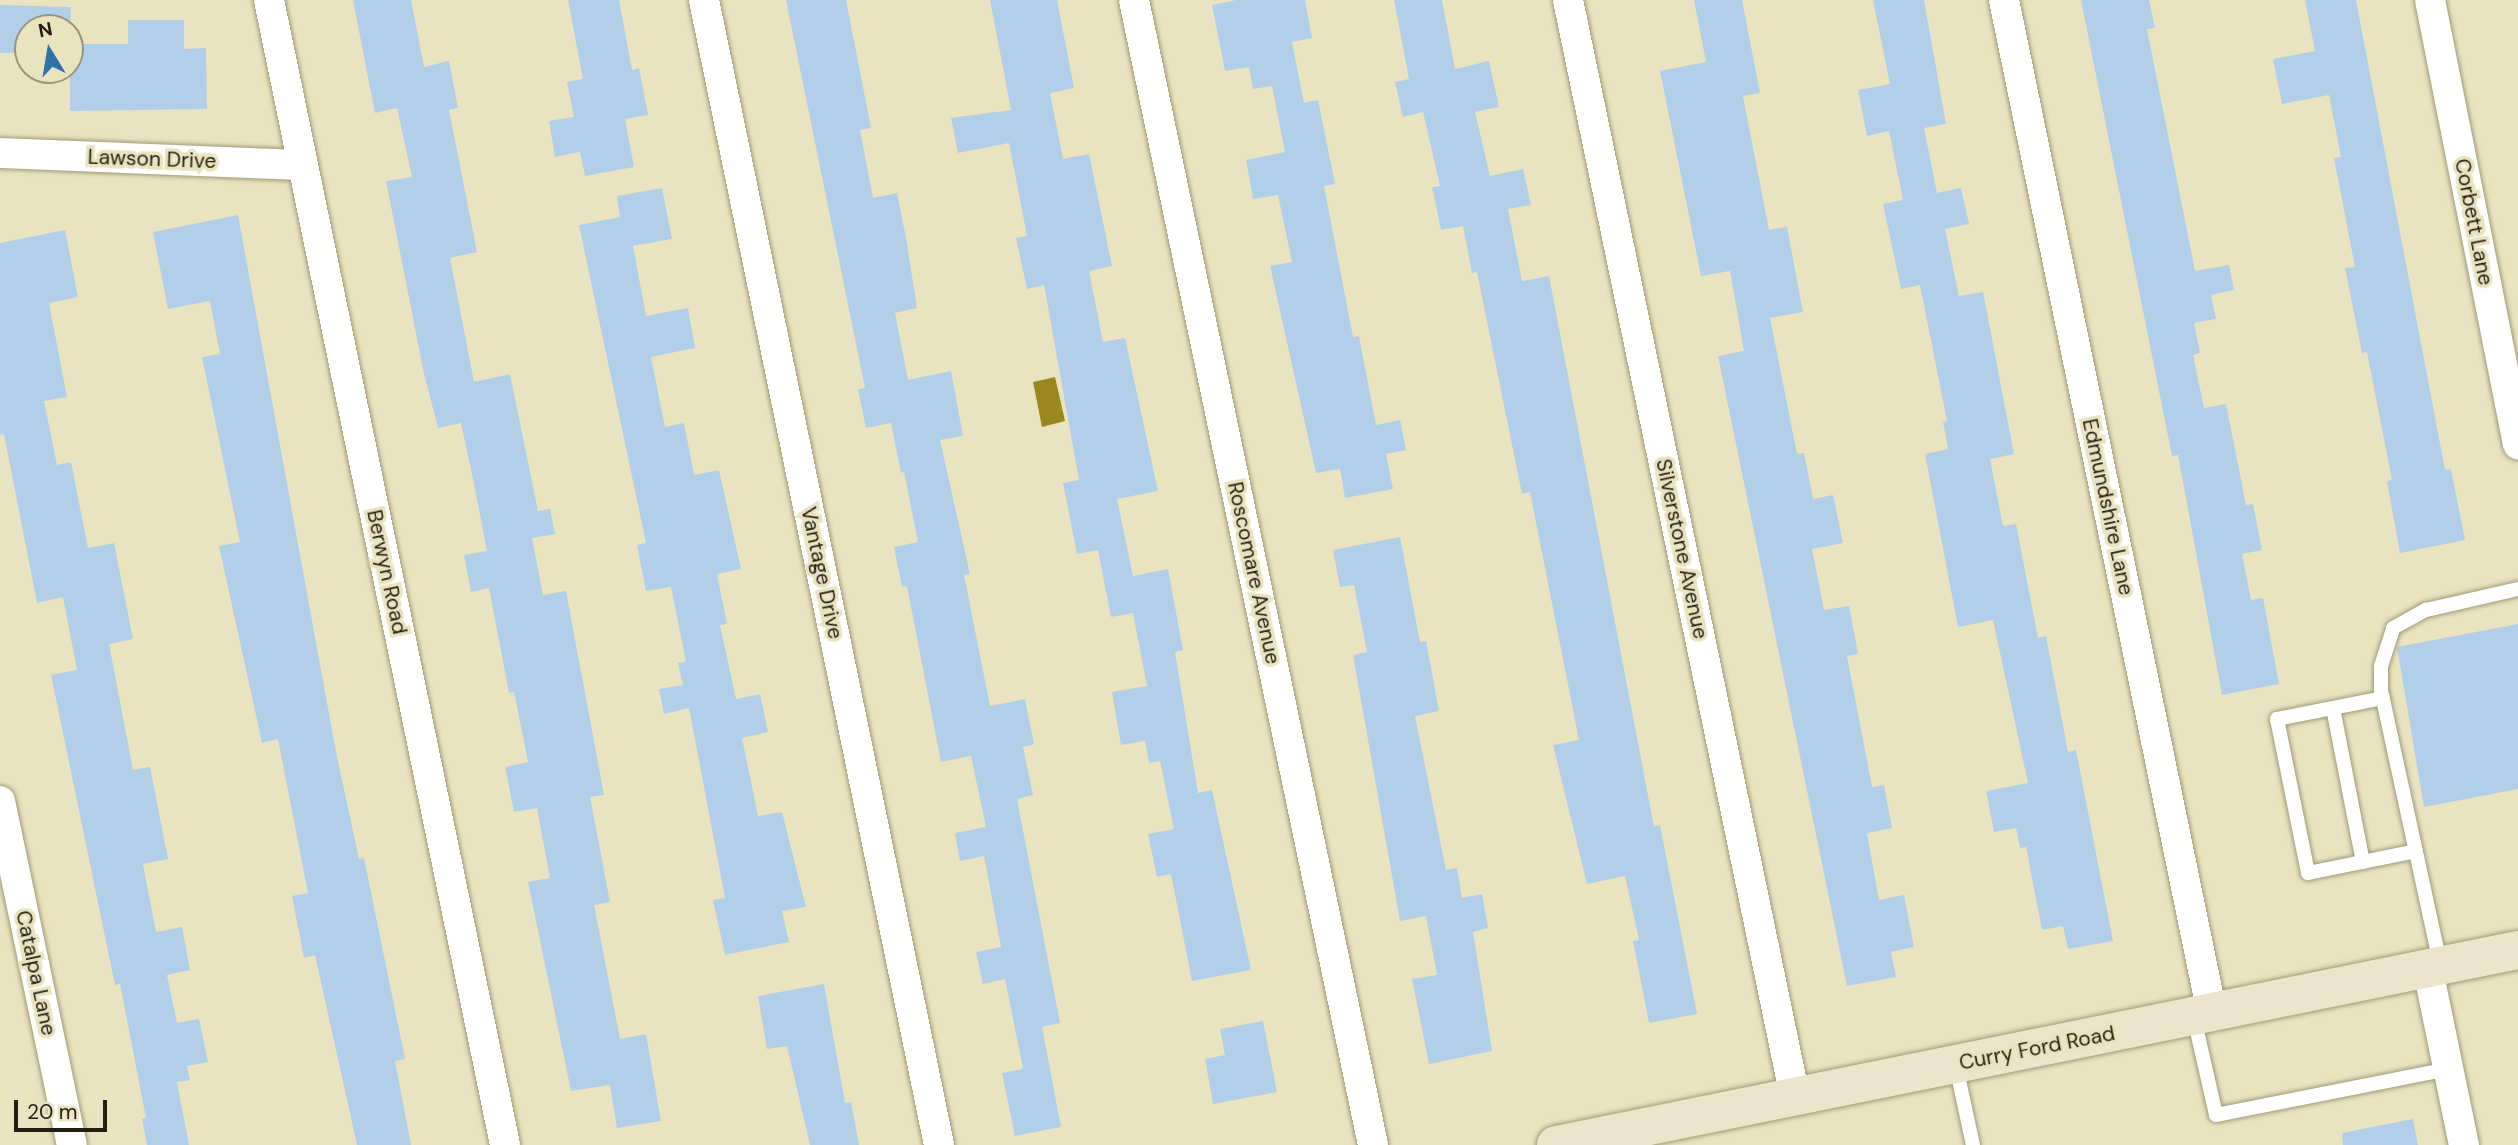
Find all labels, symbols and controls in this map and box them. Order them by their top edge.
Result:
north arrow [14,14,84,84]
text: N [36,16,54,43]
street label: Lawson Drive [87,144,217,174]
street label: Corbett Lane [2449,157,2499,287]
street label: Edmundshire Lane [2077,416,2139,598]
street label: Silverstone Avenue [1651,457,1713,641]
street label: Roscomare Avenue [1222,480,1286,666]
street label: Vantage Drive [796,505,848,641]
street label: Berwyn Road [362,507,412,637]
street label: Catalpa Lane [10,908,62,1038]
street label: Curry Ford Road [1957,1021,2117,1075]
scale bar [18,1086,110,1130]
text: 20 m [27,1098,78,1126]

